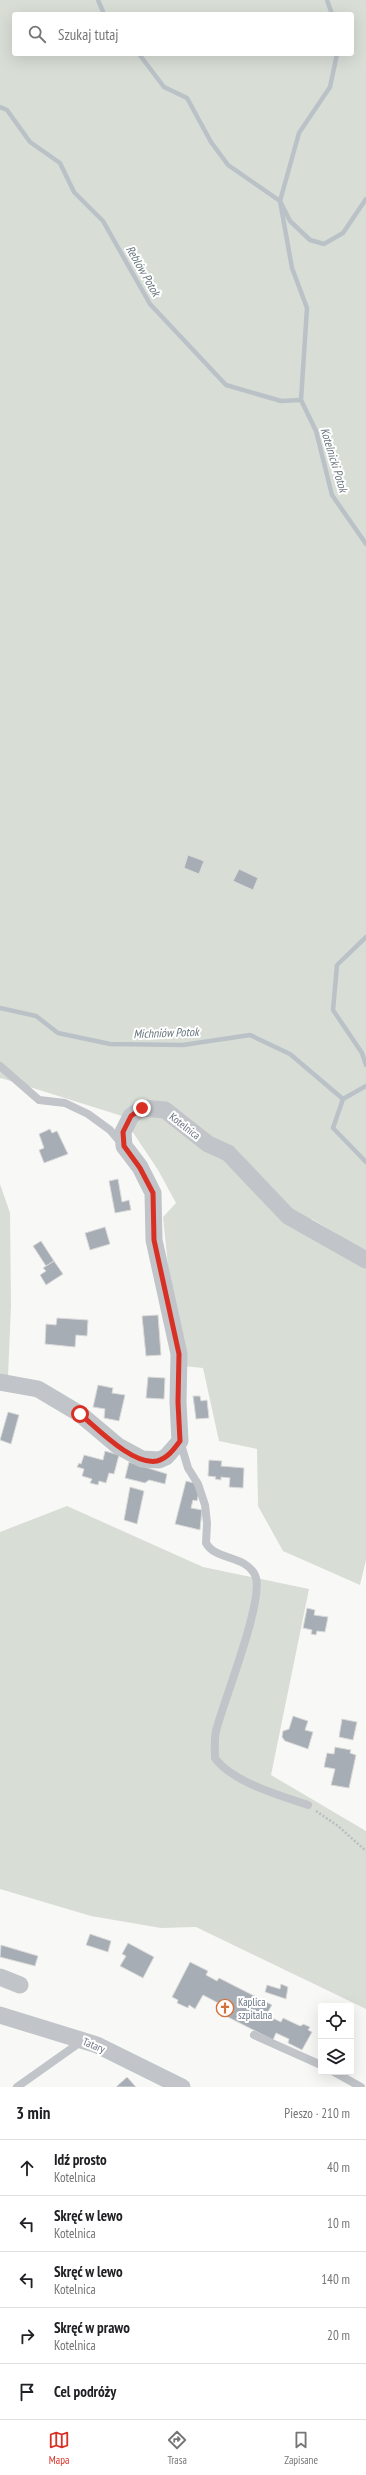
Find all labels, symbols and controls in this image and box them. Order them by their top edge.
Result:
search box [12,12,354,56]
icon: search [26,23,48,45]
text: Szukaj tutaj [58,25,119,44]
water label: Reblów Potok [123,243,165,300]
water label: Kotelnicki Potok [318,426,352,495]
water label: Michniów Potok [133,1024,200,1041]
route end [133,1099,151,1117]
street label: Kotelnica [167,1110,203,1142]
route start [71,1405,89,1423]
place label: Kaplica szpitalna [238,1995,272,2022]
church icon: Kaplica szpitalna [215,1998,235,2018]
map controls [318,2003,354,2075]
button: locate [318,2003,354,2039]
street label: Tatary [81,2034,108,2056]
button: layers [318,2039,354,2075]
text: 3 min [16,2102,50,2124]
text: Pieszo · 210 m [284,2105,350,2122]
text: Idź prosto [54,2150,107,2169]
icon: ahead [16,2157,38,2179]
text: 40 m [327,2159,350,2176]
text: Kotelnica [54,2169,96,2186]
text: Skręć w lewo [54,2206,123,2225]
icon: left [16,2213,38,2235]
text: 10 m [327,2215,350,2232]
text: Kotelnica [54,2225,96,2242]
text: Skręć w lewo [54,2262,123,2281]
icon: left [16,2269,38,2291]
text: 140 m [321,2271,350,2288]
text: Kotelnica [54,2281,96,2298]
text: Skręć w prawo [54,2318,130,2337]
icon: right [16,2325,38,2347]
text: 20 m [327,2327,350,2344]
text: Kotelnica [54,2337,96,2354]
icon: arrive [16,2381,38,2403]
text: Cel podróży [54,2382,116,2401]
tab: Mapa [48,2429,70,2467]
tab: Trasa [166,2429,188,2467]
tab: Zapisane [284,2429,318,2467]

